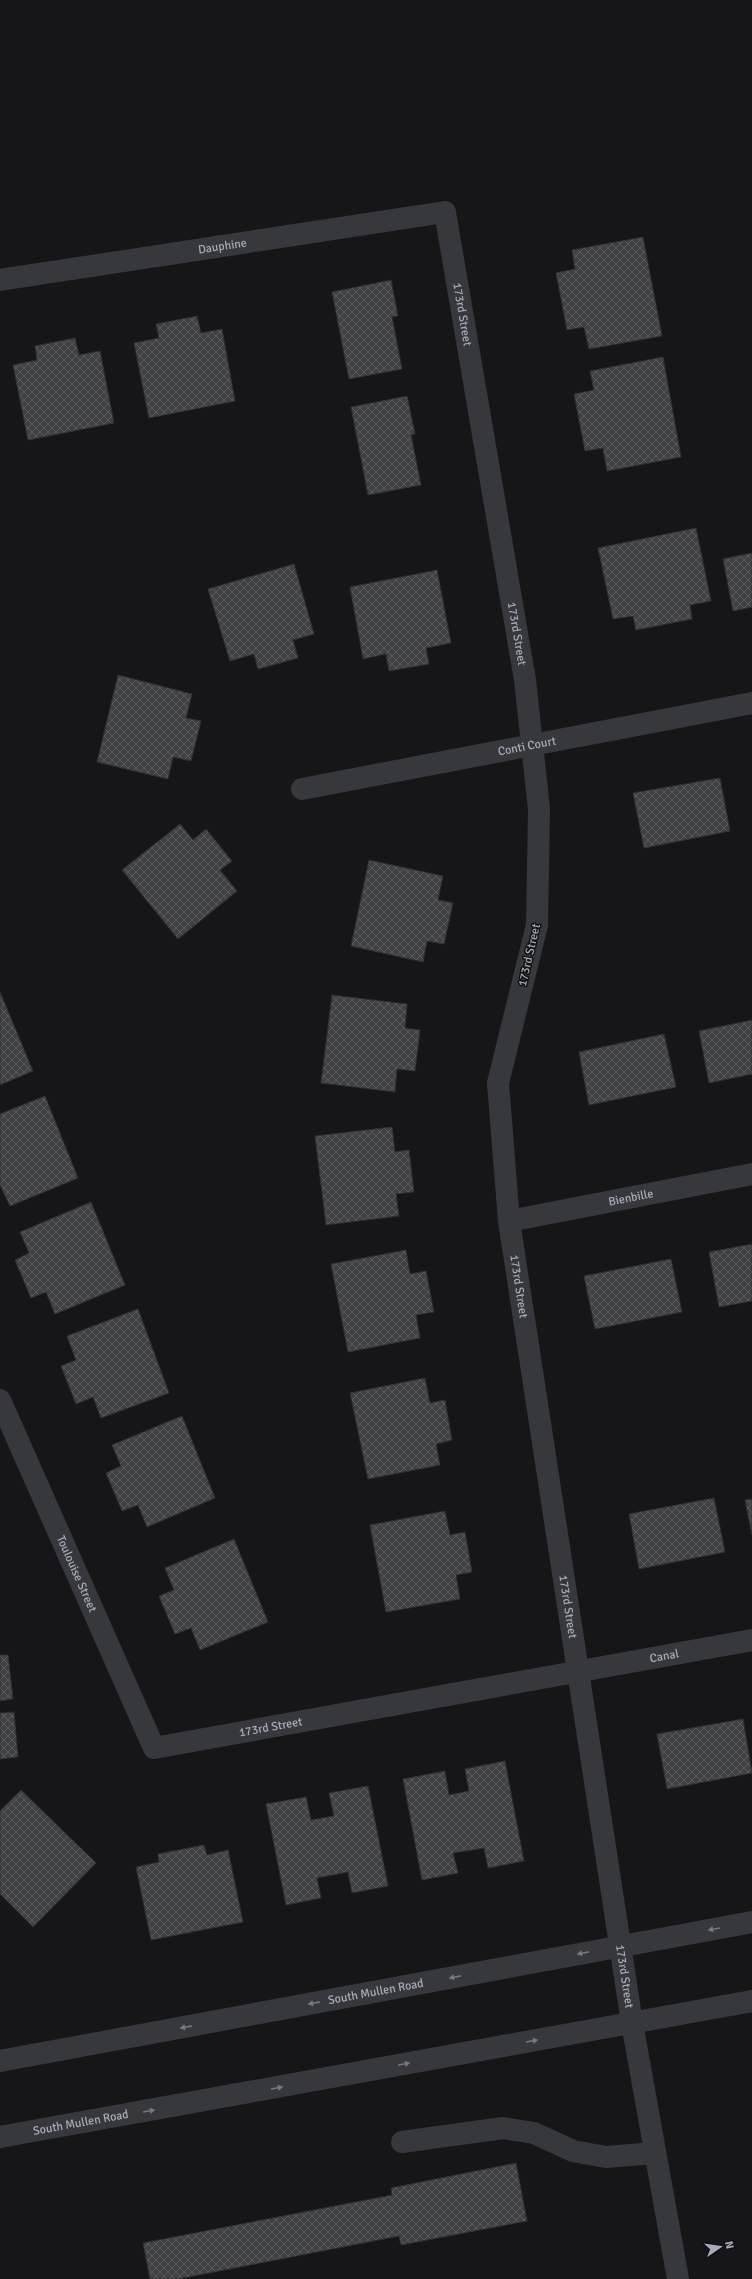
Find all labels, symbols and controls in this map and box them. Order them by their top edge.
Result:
street label: Dauphine [197,235,248,258]
street label: 173rd Street [449,282,475,347]
street label: 173rd Street [504,601,529,667]
street label: Conti Court [497,734,557,759]
street label: 173rd Street [515,922,544,988]
street label: Bienbille [607,1186,655,1210]
street label: 173rd Street [506,1254,531,1319]
street label: Toulouise Street [53,1533,100,1615]
street label: 173rd Street [555,1574,580,1639]
street label: Canal [648,1646,681,1666]
street label: 173rd Street [238,1714,304,1741]
one-way arrow [708,1926,720,1932]
street label: 173rd Street [612,1944,637,2009]
one-way arrow [577,1950,589,1956]
one-way arrow [449,1974,462,1980]
street label: South Mullen Road [327,1976,425,2008]
one-way arrow [308,2001,320,2007]
one-way arrow [180,2025,192,2031]
one-way arrow [526,2038,539,2044]
one-way arrow [398,2061,411,2067]
one-way arrow [270,2084,283,2090]
street label: South Mullen Road [32,2107,130,2139]
one-way arrow [142,2107,155,2113]
north arrow [700,2227,740,2267]
text: N [722,2240,736,2250]

